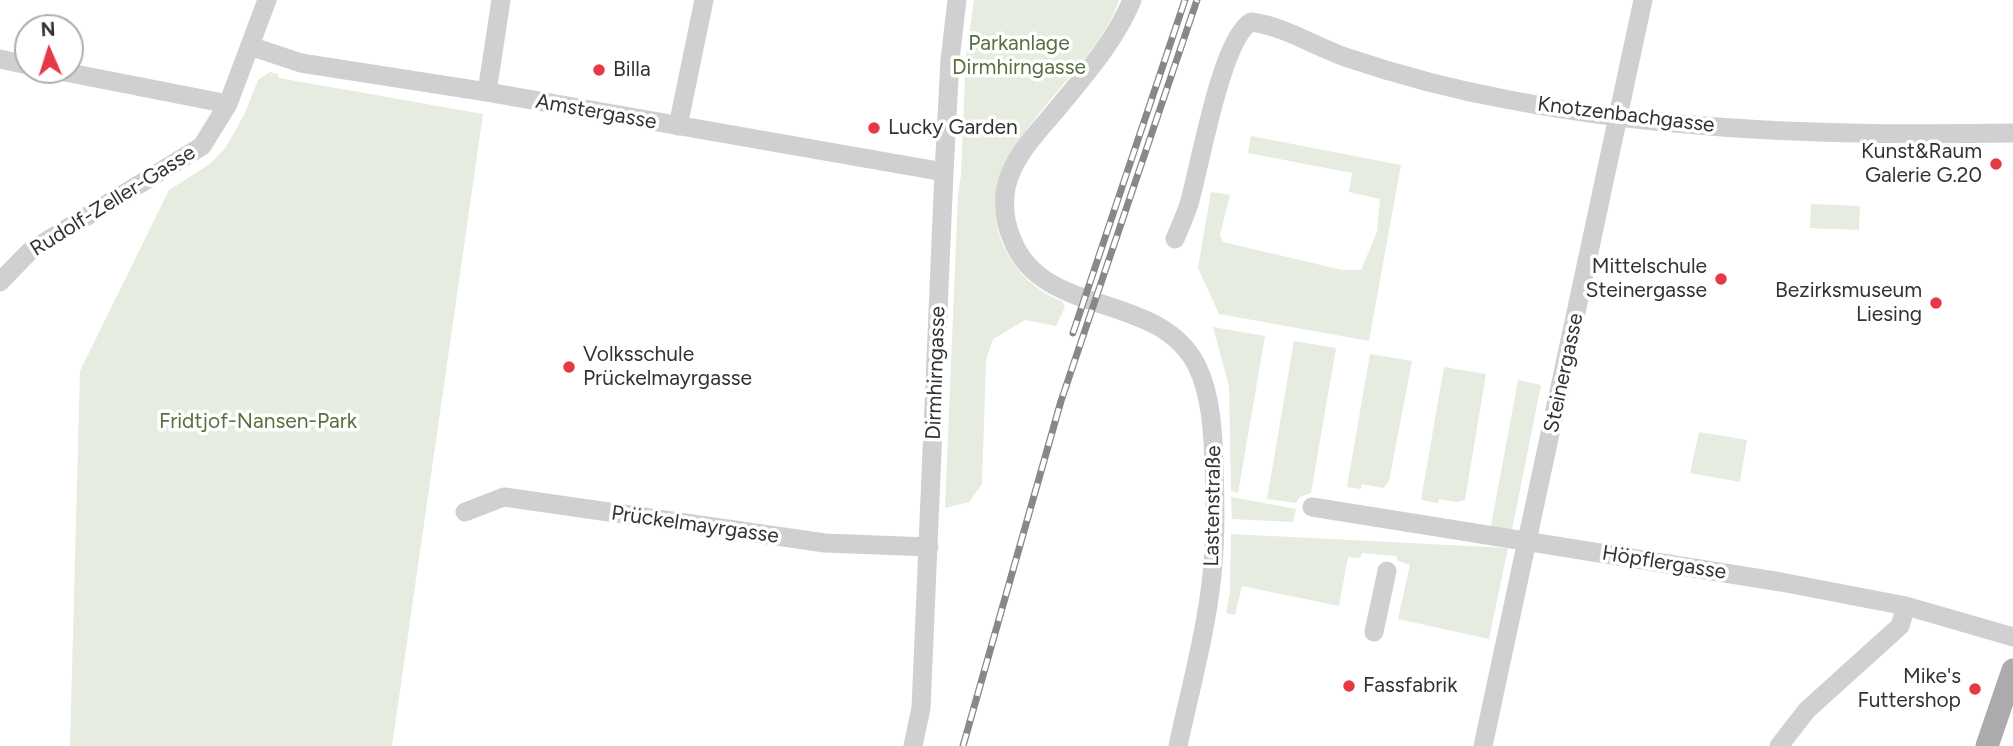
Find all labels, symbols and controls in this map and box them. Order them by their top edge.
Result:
north arrow [14,14,84,84]
text: N [40,18,56,41]
park label: Parkanlage Dirmhirngasse [952,31,1086,81]
place label: Billa [613,57,651,83]
marker: Billa [591,62,607,78]
street label: Amstergasse [534,89,658,135]
street label: Knotzenbachgasse [1536,92,1716,138]
place label: Lucky Garden [888,115,1018,141]
marker: Lucky Garden [866,120,882,136]
place label: Kunst&Raum Galerie G.20 [1861,139,1982,189]
street label: Rudolf-Zeller-Gasse [26,140,200,262]
marker: Kunst&Raum Galerie G.20 [1988,156,2004,172]
place label: Mittelschule Steinergasse [1586,254,1707,304]
marker: Mittelschule Steinergasse [1713,271,1729,287]
place label: Bezirksmuseum Liesing [1775,278,1922,328]
marker: Bezirksmuseum Liesing [1928,295,1944,311]
street label: Dirmhirngasse [921,306,951,440]
street label: Steinergasse [1539,311,1589,435]
place label: Volksschule Prückelmayrgasse [583,342,752,392]
marker: Volksschule Prückelmayrgasse [561,359,577,375]
park label: Fridtjof-Nansen-Park [159,409,357,435]
street label: Lastenstraße [1199,445,1227,567]
street label: Prückelmayrgasse [610,501,780,549]
street label: Höpflergasse [1600,541,1728,585]
place label: Mike's Futtershop [1858,664,1961,714]
place label: Fassfabrik [1363,673,1457,699]
marker: Fassfabrik [1341,678,1357,694]
marker: Mike's Futtershop [1967,681,1983,697]

